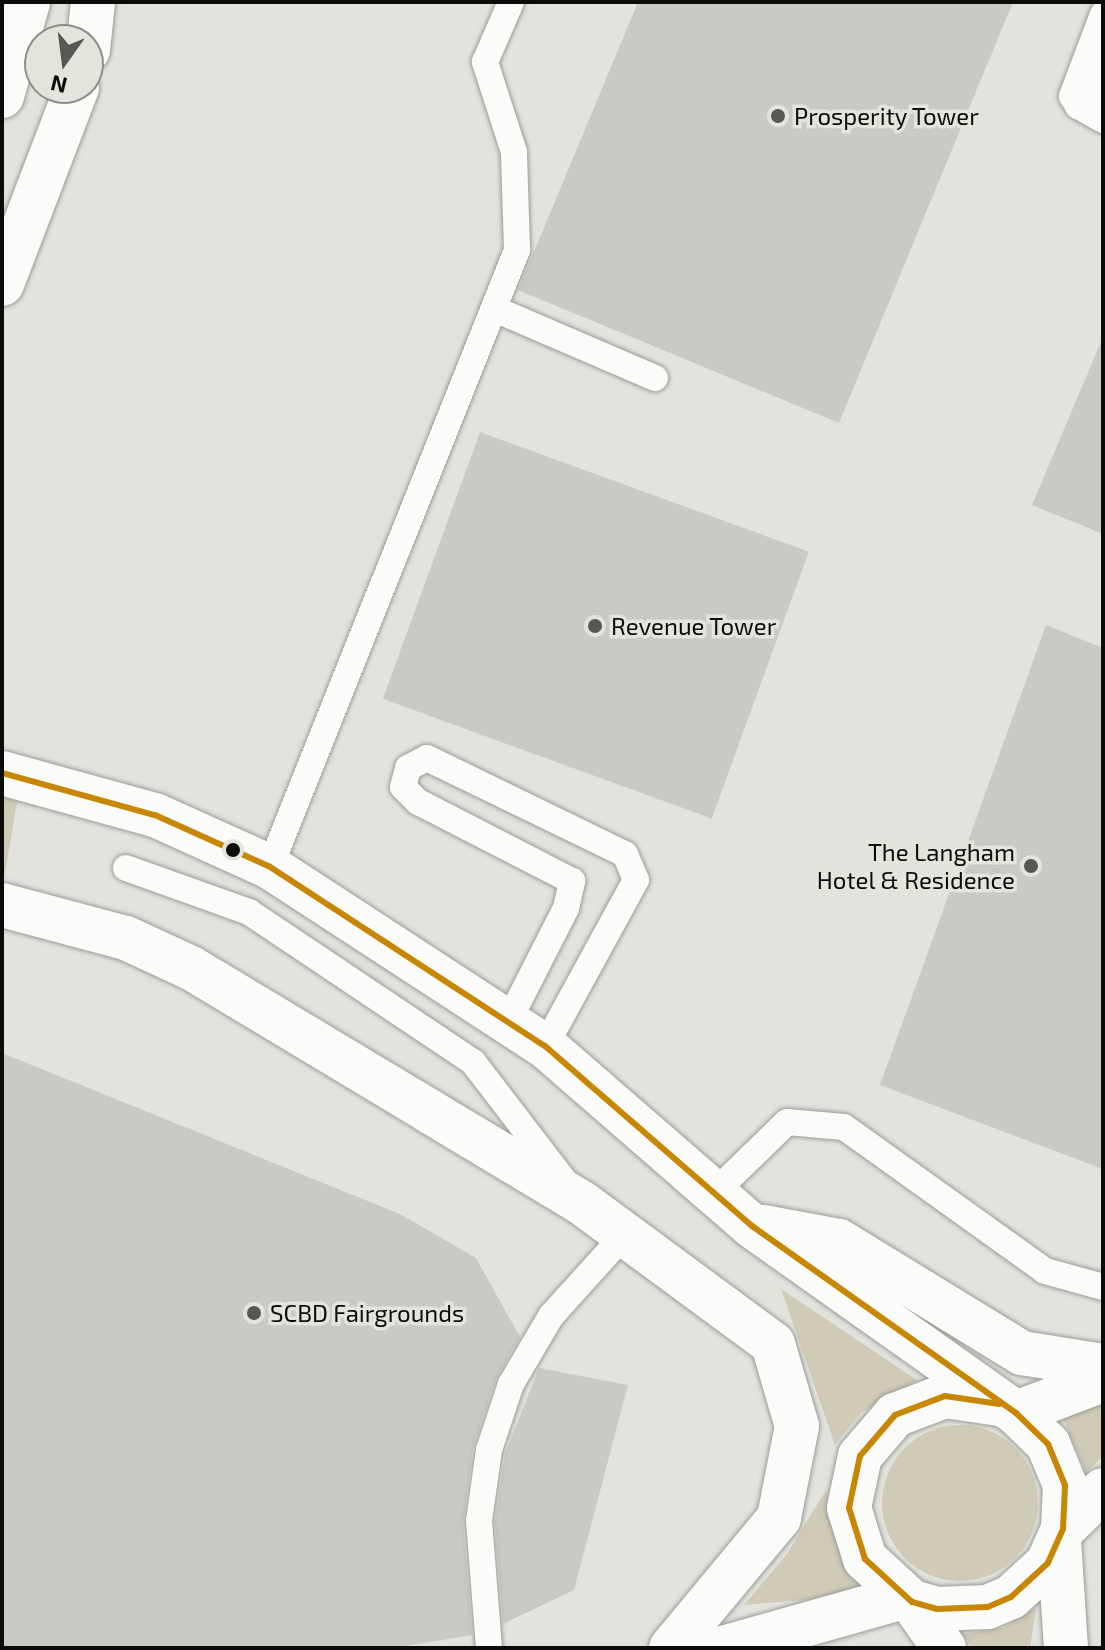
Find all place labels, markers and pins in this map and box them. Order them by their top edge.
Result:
place label: Prosperity Tower [794,102,980,130]
marker: Prosperity Tower [769,107,787,125]
place label: Revenue Tower [611,612,777,640]
marker: Revenue Tower [586,617,604,635]
place label: The Langham Hotel & Residence [816,838,1015,894]
unlabelled marker [225,842,241,858]
marker: The Langham Hotel & Residence [1022,857,1040,875]
place label: SCBD Fairgrounds [270,1299,464,1327]
marker: SCBD Fairgrounds [245,1304,263,1322]

